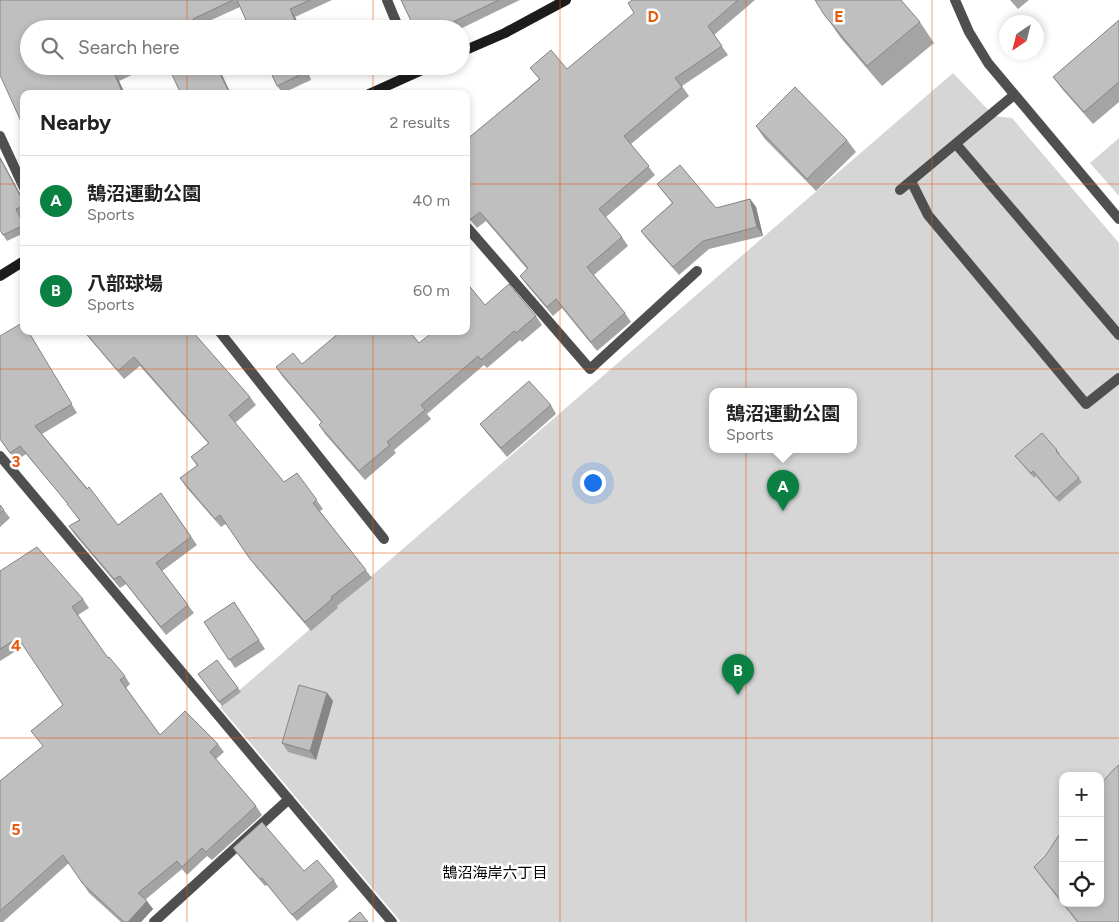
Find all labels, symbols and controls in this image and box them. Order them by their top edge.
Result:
text: D [647,7,659,26]
text: E [834,7,844,26]
north arrow [999,15,1044,60]
search box [20,20,470,75]
icon: search [38,34,66,62]
text: Search here [78,36,180,59]
text: Nearby [40,110,111,135]
text: 2 results [390,113,450,132]
text: 鵠沼運動公園 [87,182,201,205]
text: A [50,191,62,210]
text: 40 m [412,191,450,210]
text: Sports [87,205,134,224]
text: 八部球場 [87,272,163,295]
text: B [51,281,61,300]
text: 60 m [413,281,450,300]
text: Sports [87,295,134,314]
popup [709,388,857,453]
text: 鵠沼運動公園 [726,402,840,425]
text: Sports [726,425,773,444]
text: 3 [12,452,21,471]
your location [580,470,606,496]
pin: A [767,470,799,511]
text: 4 [11,636,21,655]
pin: B [722,654,754,695]
map controls [1059,772,1104,907]
button: + [1059,772,1104,817]
button: − [1059,817,1104,862]
text: 5 [11,820,21,839]
button: locate [1059,862,1104,907]
district label: 鵠沼海岸六丁目 [442,864,548,882]

